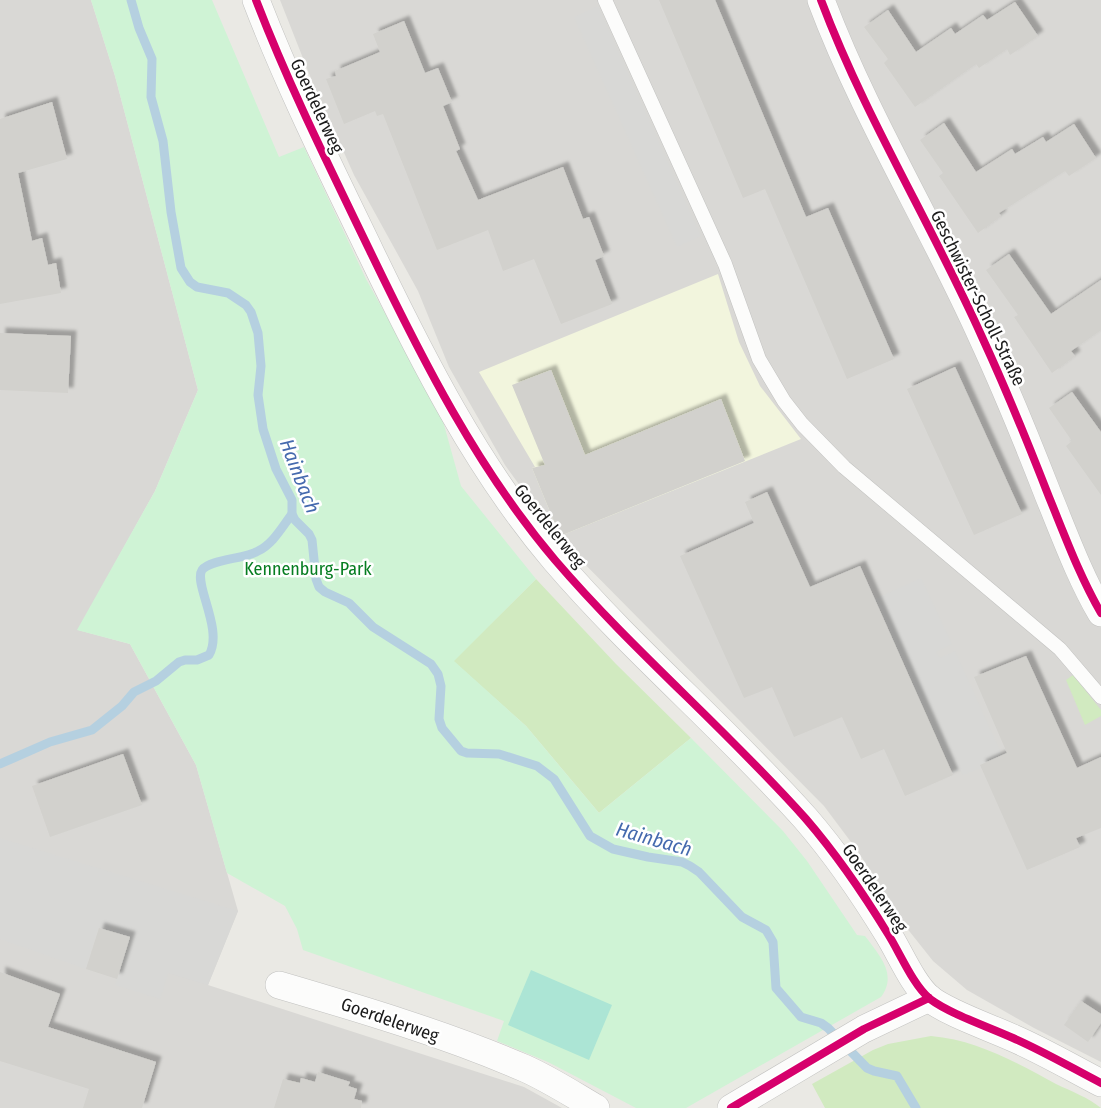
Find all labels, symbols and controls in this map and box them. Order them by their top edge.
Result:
street label: Goerdelerweg [285,55,349,157]
street label: Geschwister-Scholl-Straße [926,206,1030,390]
water label: Hainbach [275,435,325,517]
street label: Goerdelerweg [509,479,591,573]
park label: Kennenburg-Park [244,558,372,580]
water label: Hainbach [613,817,695,861]
street label: Goerdelerweg [837,840,913,937]
street label: Goerdelerweg [338,993,442,1047]

